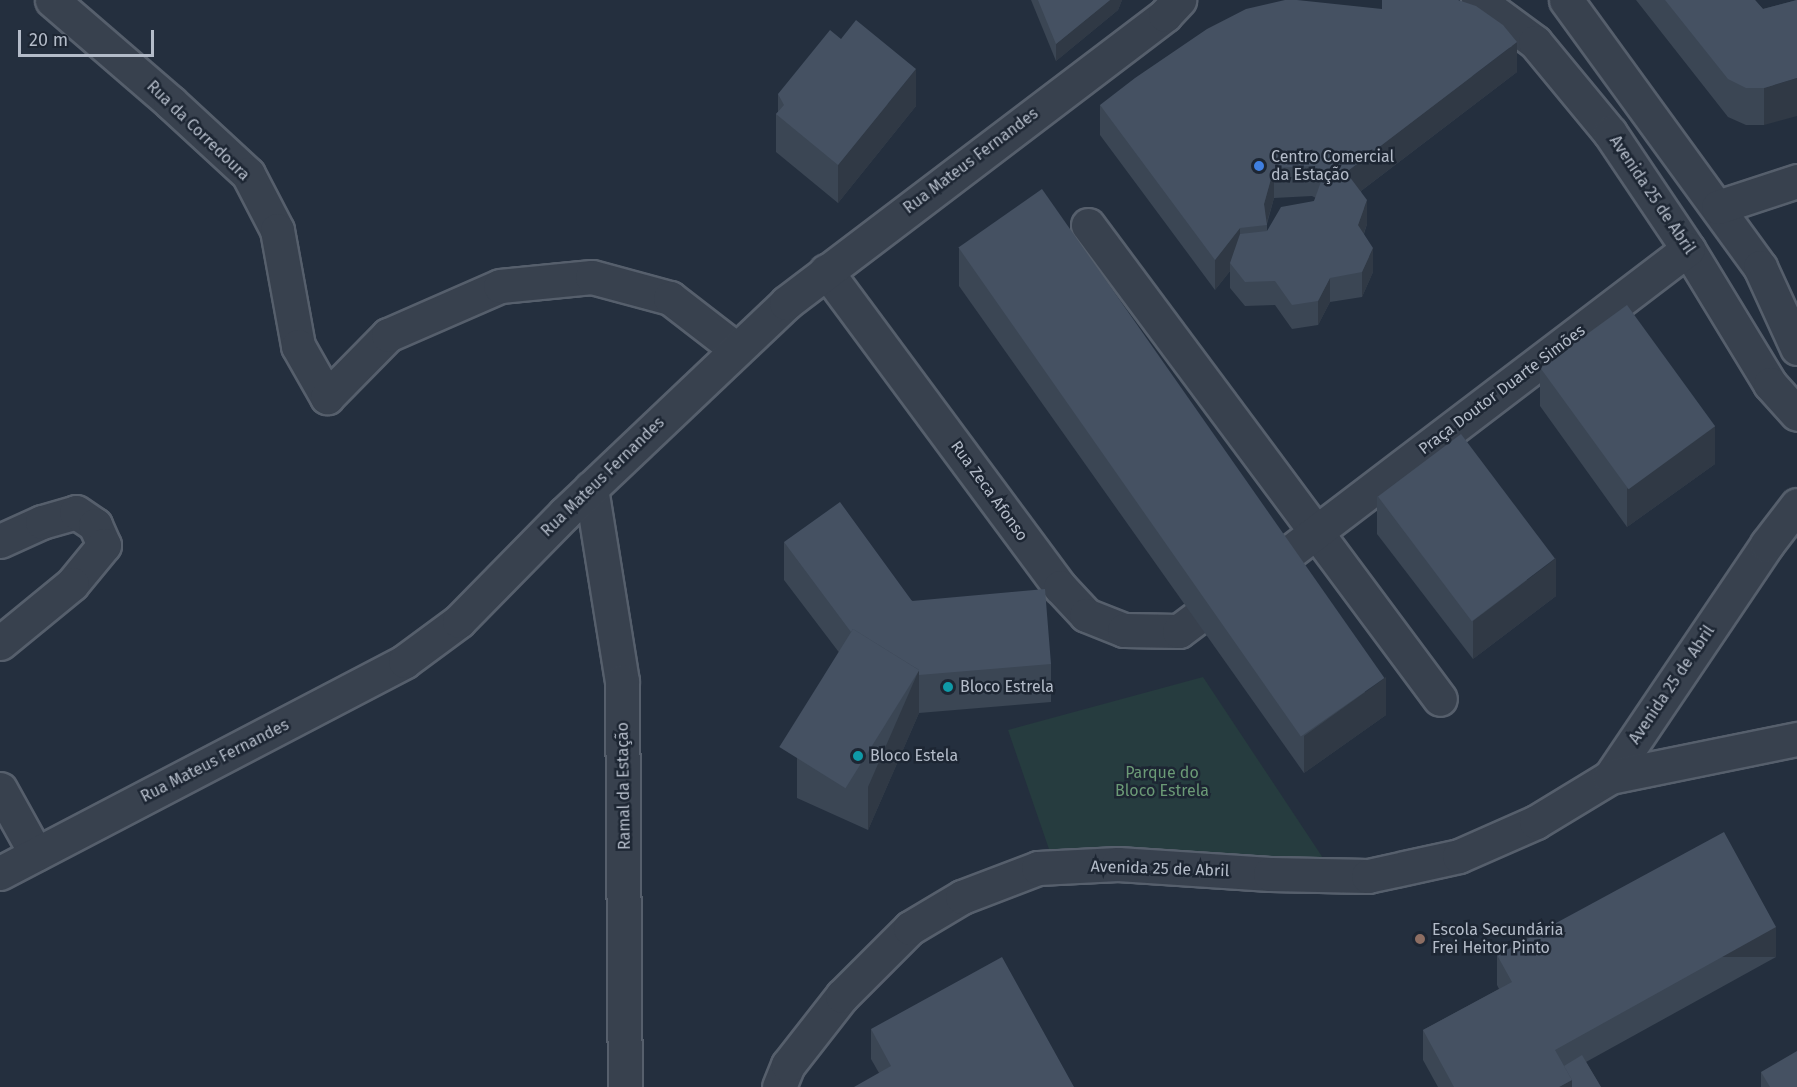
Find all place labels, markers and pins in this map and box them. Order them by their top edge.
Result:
place label: Centro Comercial da Estação [1271,147,1394,185]
marker: Centro Comercial da Estação [1252,159,1266,173]
place label: Bloco Estrela [960,677,1054,697]
marker: Bloco Estrela [941,680,955,694]
place label: Bloco Estela [870,746,958,766]
marker: Bloco Estela [851,749,865,763]
place label: Escola Secundária Frei Heitor Pinto [1432,920,1563,958]
marker: Escola Secundária Frei Heitor Pinto [1413,932,1427,946]

